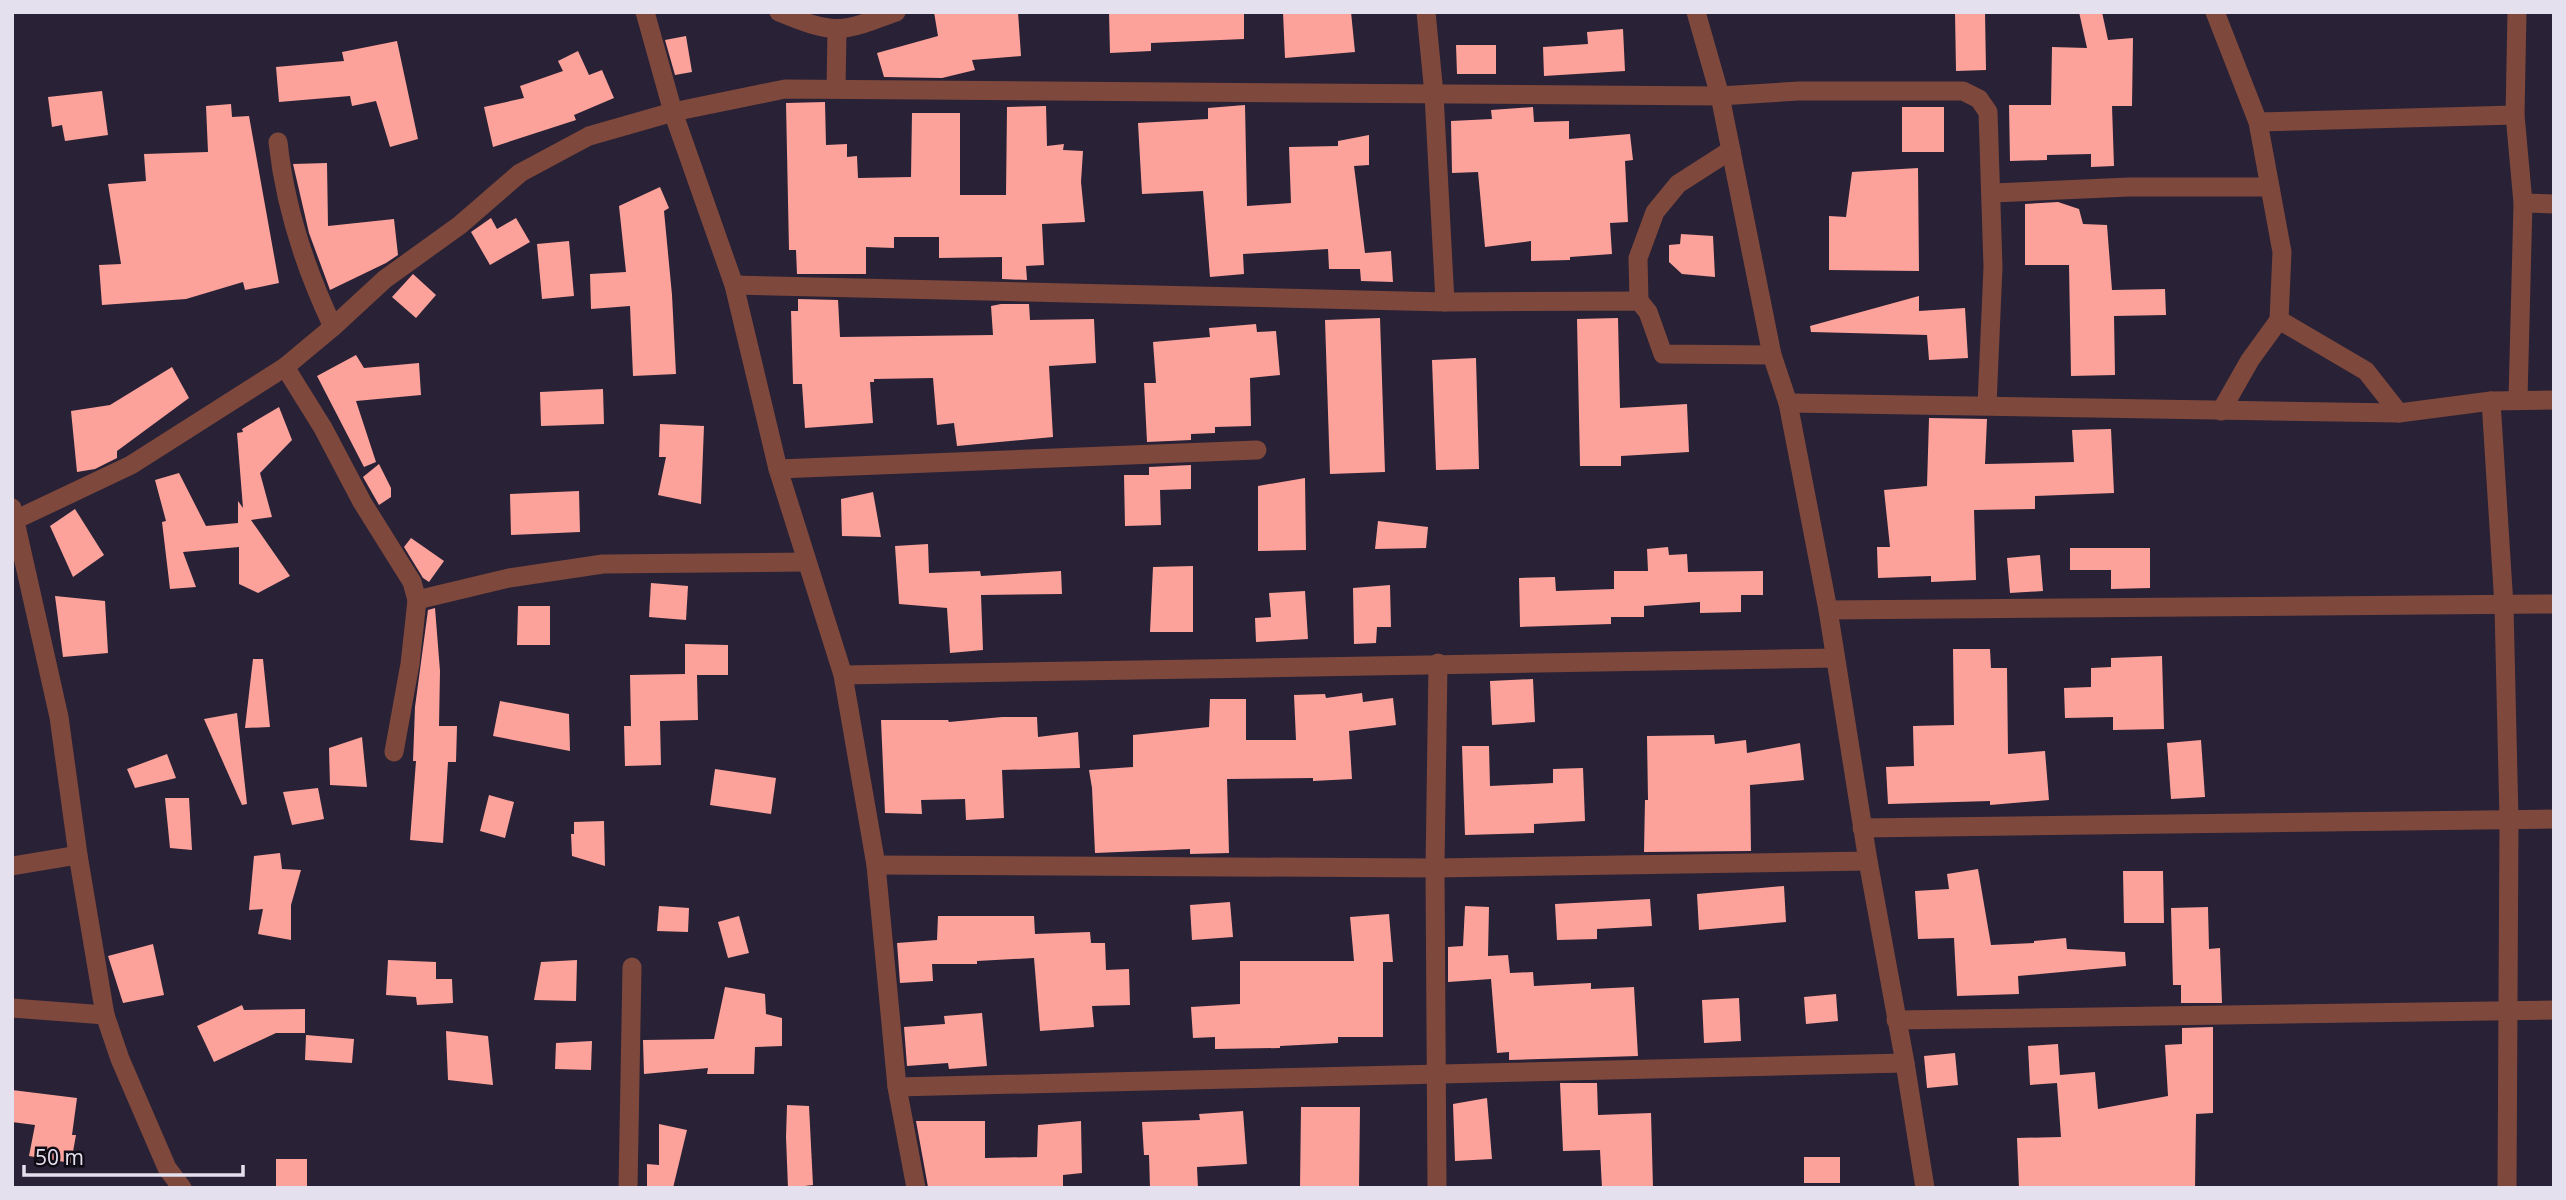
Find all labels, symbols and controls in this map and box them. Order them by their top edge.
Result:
scale bar [24,1134,243,1178]
text: 50 m [35,1143,84,1171]

